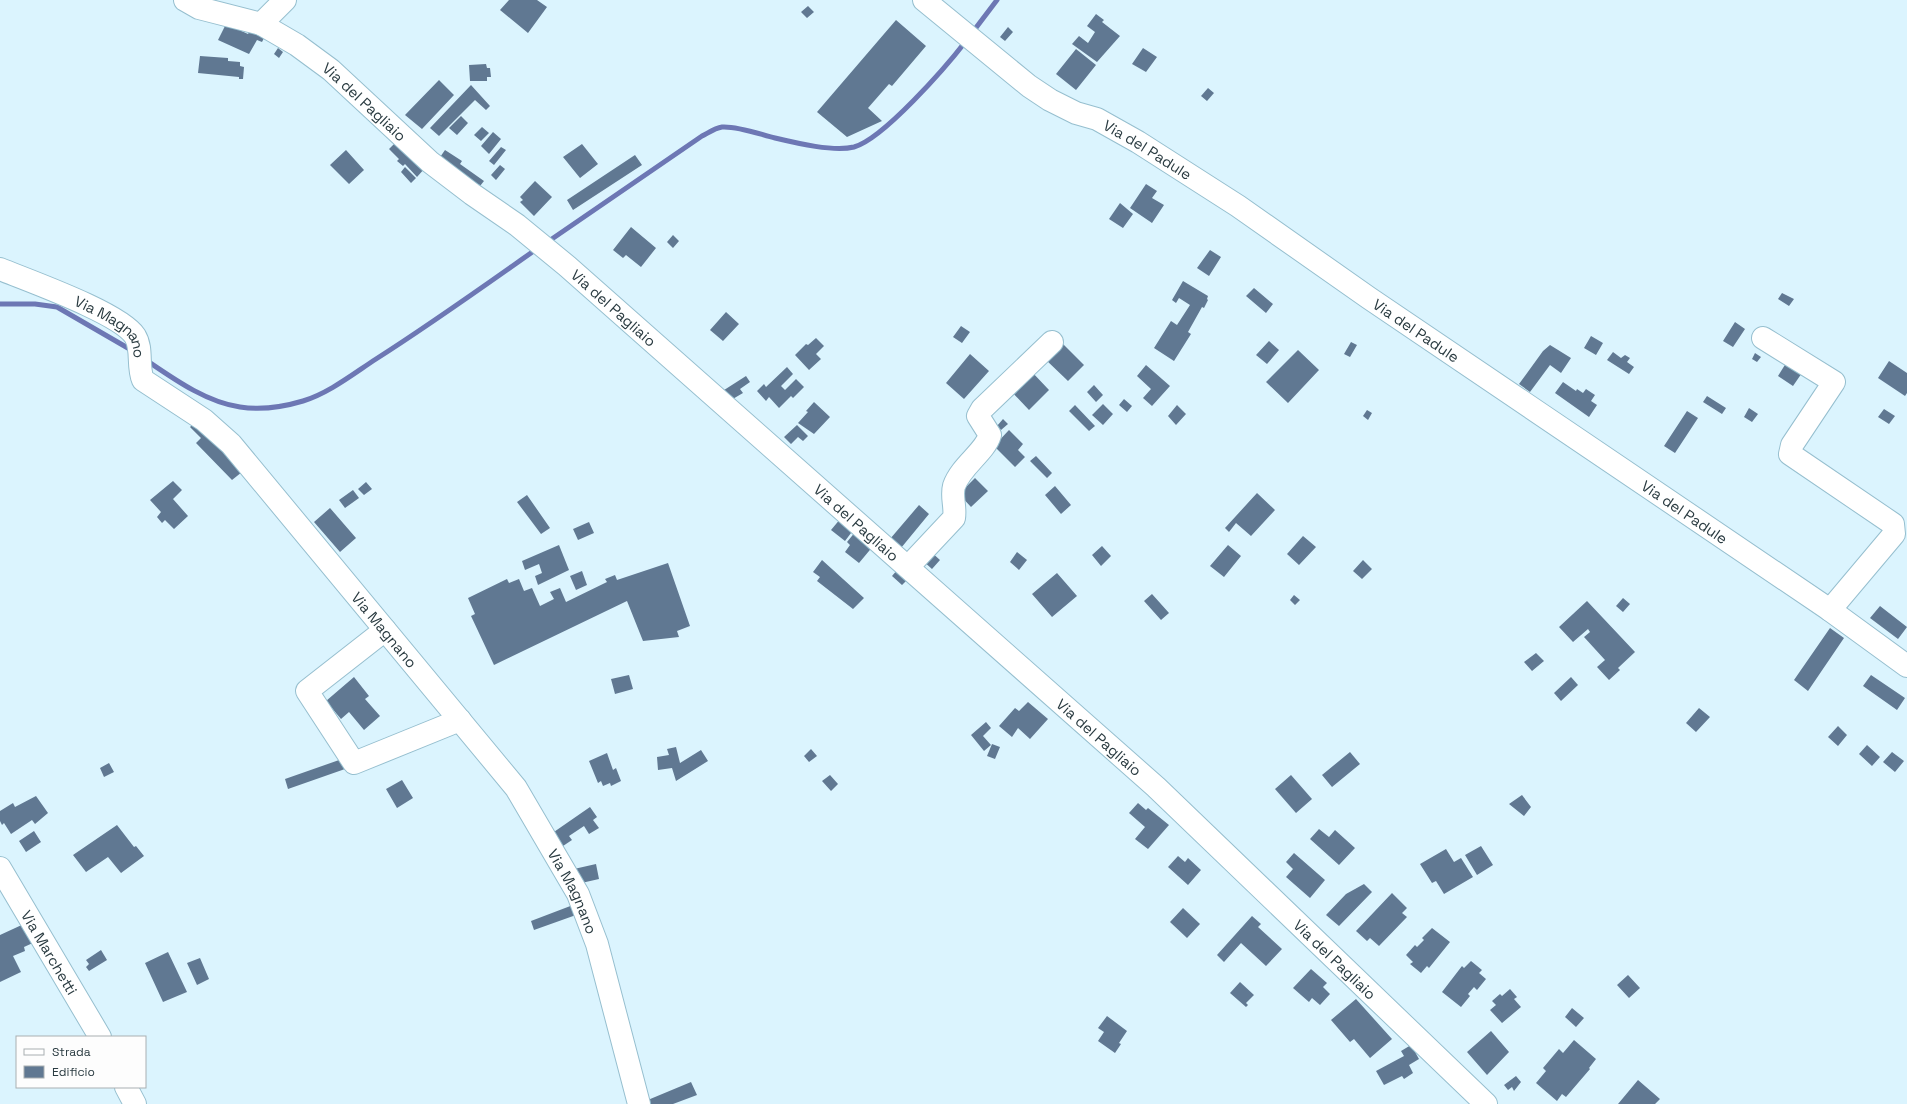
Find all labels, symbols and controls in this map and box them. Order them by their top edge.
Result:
street label: Via del Pagliaio [319,58,411,145]
street label: Via del Padule [1100,115,1196,184]
street label: Via del Pagliaio [567,265,661,350]
street label: Via Magnano [72,291,149,358]
street label: Via del Padule [1370,294,1463,366]
street label: Via del Padule [1638,476,1732,548]
street label: Via del Pagliaio [810,479,903,565]
street label: Via Magnano [348,588,422,671]
street label: Via del Pagliaio [1053,694,1146,780]
street label: Via Magnano [544,845,602,937]
street label: Via Marchetti [18,907,82,998]
street label: Via del Pagliaio [1290,915,1380,1003]
legend [16,1036,146,1088]
text: Strada [52,1044,91,1060]
text: Edificio [52,1064,95,1080]

